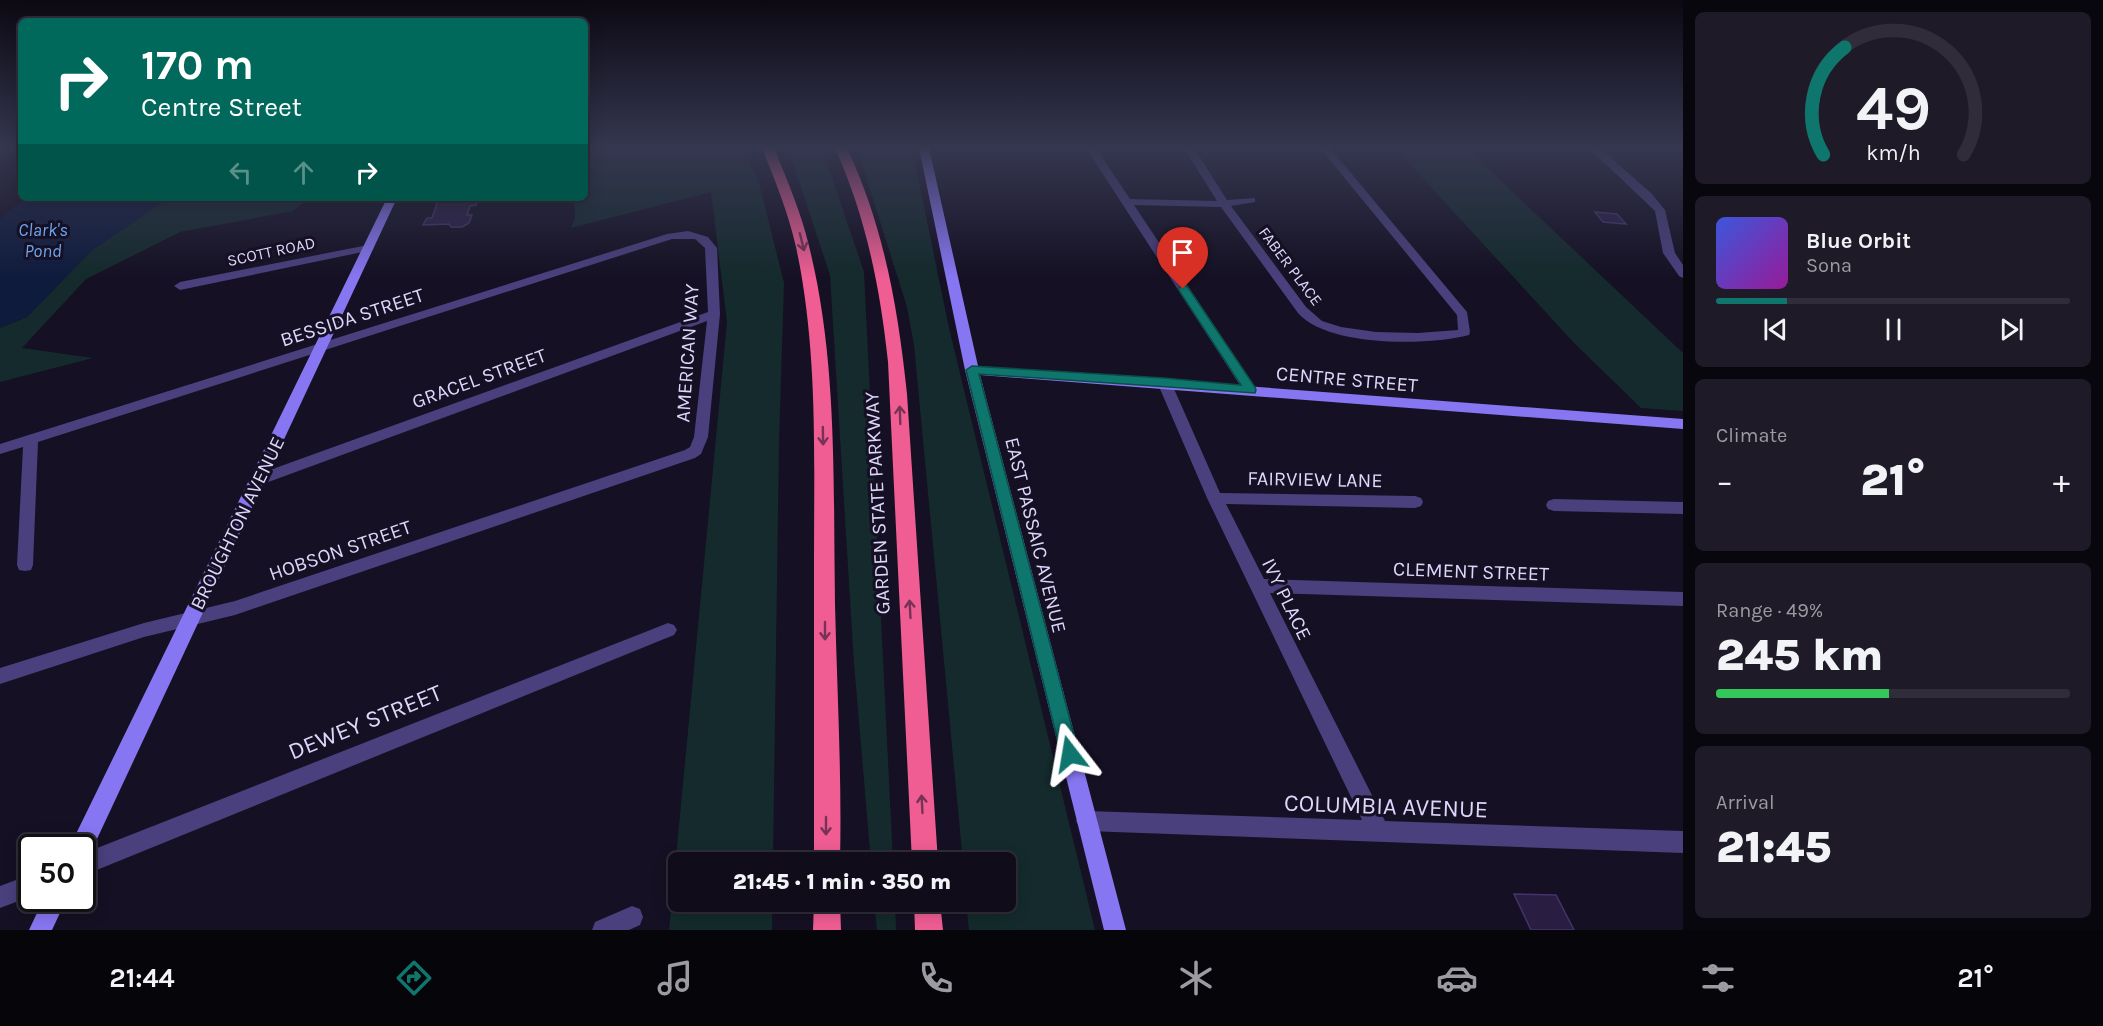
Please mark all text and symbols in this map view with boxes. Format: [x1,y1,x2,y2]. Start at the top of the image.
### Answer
text: 170 m [141,40,254,90]
icon: right [42,42,120,120]
text: 49 [1855,72,1931,145]
text: Centre Street [141,91,302,123]
text: km/h [1866,140,1920,165]
icon: left [224,156,257,189]
icon: ahead [287,156,320,189]
icon: right [350,156,383,189]
water label: Clark's Pond [18,219,68,262]
street label: FABER PLACE [1255,223,1326,309]
pin [1157,227,1208,289]
text: Blue Orbit [1806,228,1911,254]
one-way arrow [797,232,809,251]
street label: SCOTT ROAD [225,233,317,270]
icon: arrive [1166,236,1199,269]
text: Sona [1806,254,1852,277]
street label: BESSIDA STREET [277,283,427,352]
street label: AMERICAN WAY [671,283,704,423]
icon: previous [1759,313,1792,346]
icon: pause [1877,313,1910,346]
icon: next [1995,313,2028,346]
street label: GRACEL STREET [409,344,549,413]
street label: CENTRE STREET [1275,362,1419,397]
street label: GARDEN STATE PARKWAY [860,391,895,615]
one-way arrow [894,405,905,425]
text: Climate [1716,424,1787,447]
one-way arrow [817,425,828,445]
street label: BROUGHTON AVENUE [186,433,289,613]
street label: EAST PASSAIC AVENUE [1000,435,1071,635]
text: 21° [1860,454,1926,506]
text: − [1716,462,1733,500]
text: + [2053,462,2070,500]
street label: FAIRVIEW LANE [1247,467,1383,492]
street label: HOBSON STREET [266,515,414,586]
street label: IVY PLACE [1257,555,1316,644]
street label: CLEMENT STREET [1392,557,1549,586]
text: Range · 49% [1716,599,1823,622]
one-way arrow [904,600,915,620]
one-way arrow [819,620,831,640]
text: 245 km [1716,629,1883,681]
street label: DEWEY STREET [284,678,446,766]
position arrow [1038,722,1102,786]
street label: COLUMBIA AVENUE [1283,788,1489,824]
text: Arrival [1716,791,1775,814]
one-way arrow [916,795,927,815]
one-way arrow [820,815,832,835]
text: 21:45 [1716,821,1831,873]
speed limit sign: 50 [18,834,96,912]
text: 21:45 · 1 min · 350 m [733,869,951,895]
icon: directions [393,957,435,999]
icon: music [654,957,696,999]
icon: phone [915,957,957,999]
icon: climate [1175,957,1217,999]
icon: car [1436,957,1478,999]
icon: filters [1697,957,1739,999]
text: 21:44 [109,962,175,994]
text: 21° [1957,962,1994,994]

